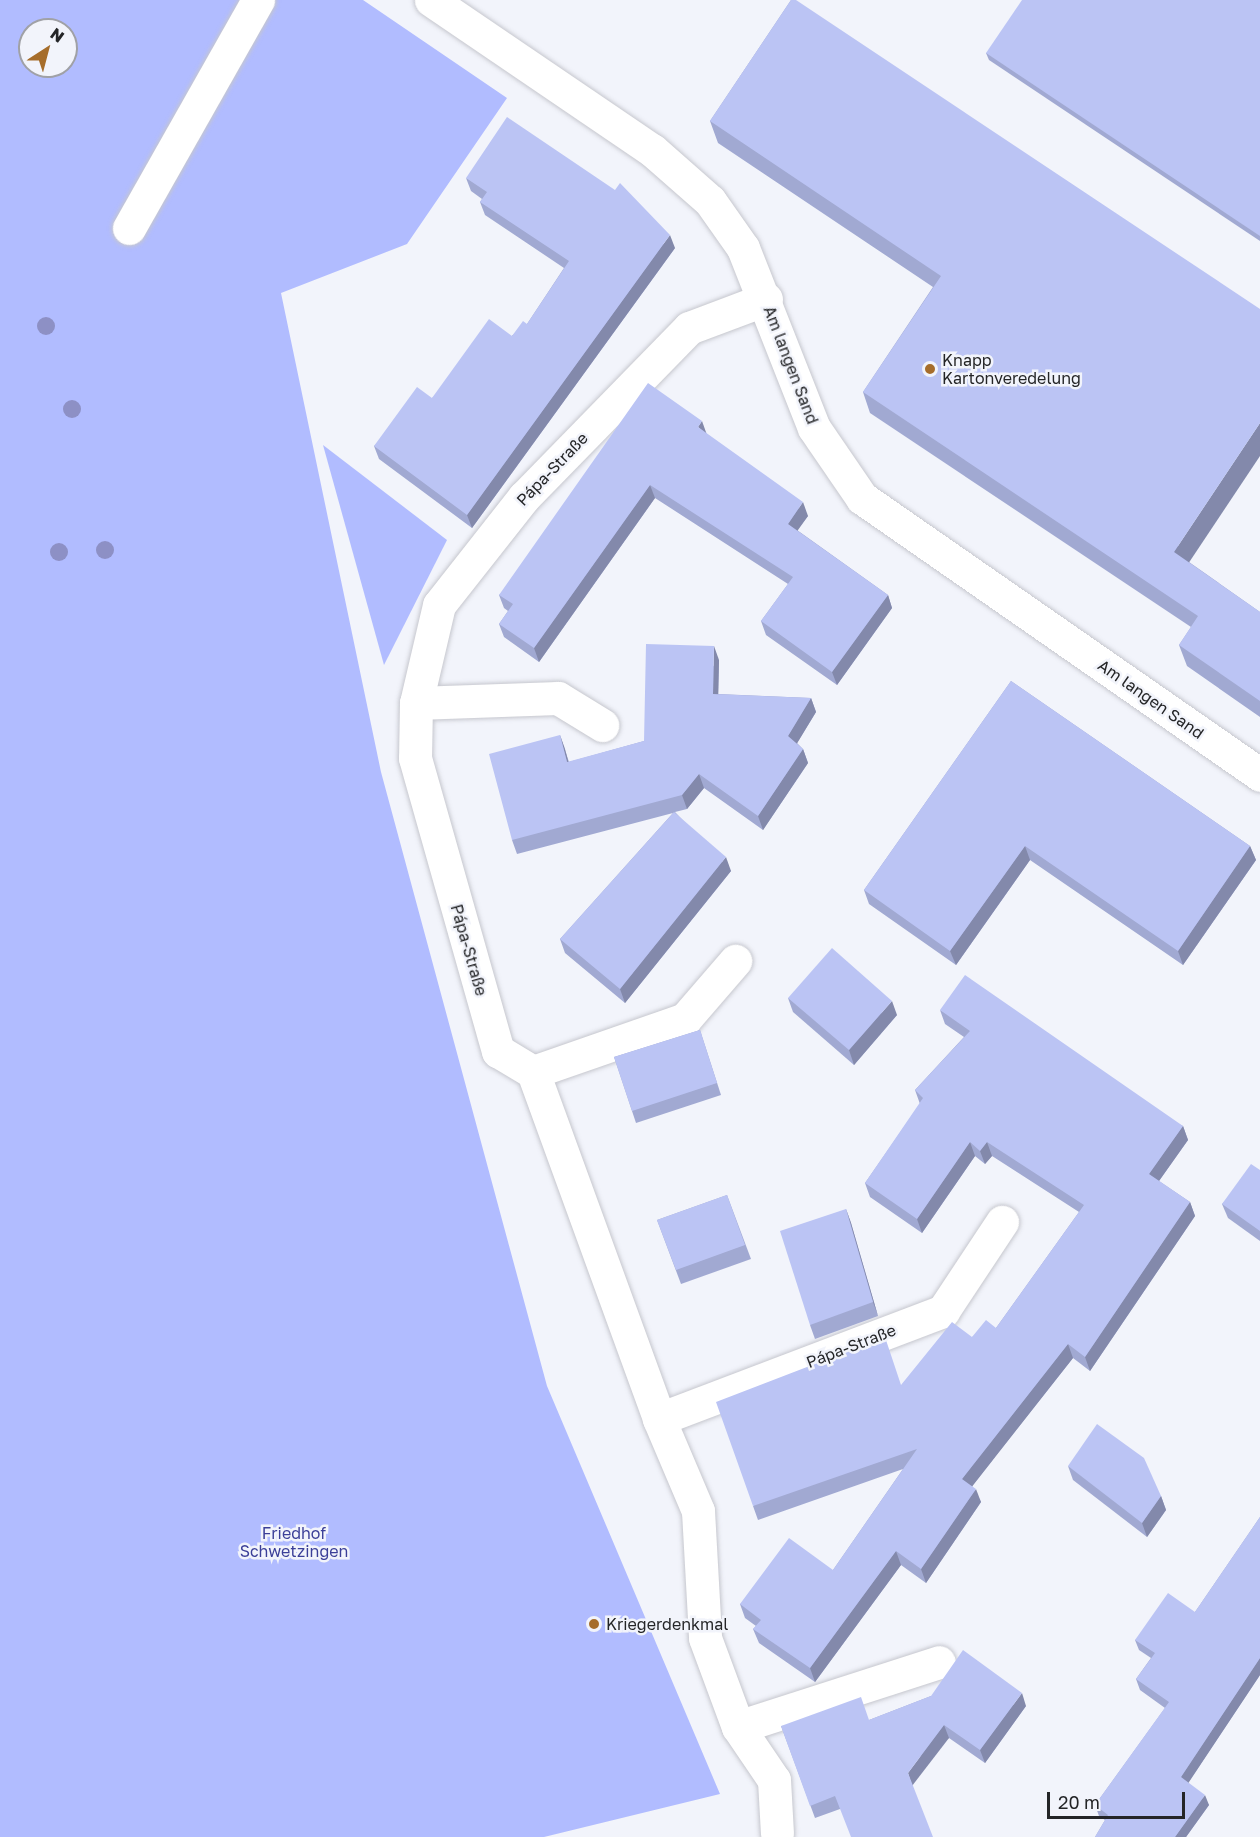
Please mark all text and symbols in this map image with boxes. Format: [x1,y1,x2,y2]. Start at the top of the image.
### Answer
north arrow [18,18,78,78]
text: N [47,23,68,47]
street label: Am langen Sand [760,303,822,427]
place label: Knapp Kartonveredelung [942,350,1081,388]
marker: Knapp Kartonveredelung [923,362,937,376]
street label: Pápa-Straße [512,428,592,510]
street label: Am langen Sand [1094,655,1208,743]
street label: Pápa-Straße [447,902,491,998]
street label: Pápa-Straße [804,1320,898,1372]
park label: Friedhof Schwetzingen [240,1523,348,1561]
place label: Kriegerdenkmal [606,1614,728,1634]
marker: Kriegerdenkmal [587,1617,601,1631]
scale bar [1050,1780,1188,1818]
text: 20 m [1058,1791,1100,1813]

